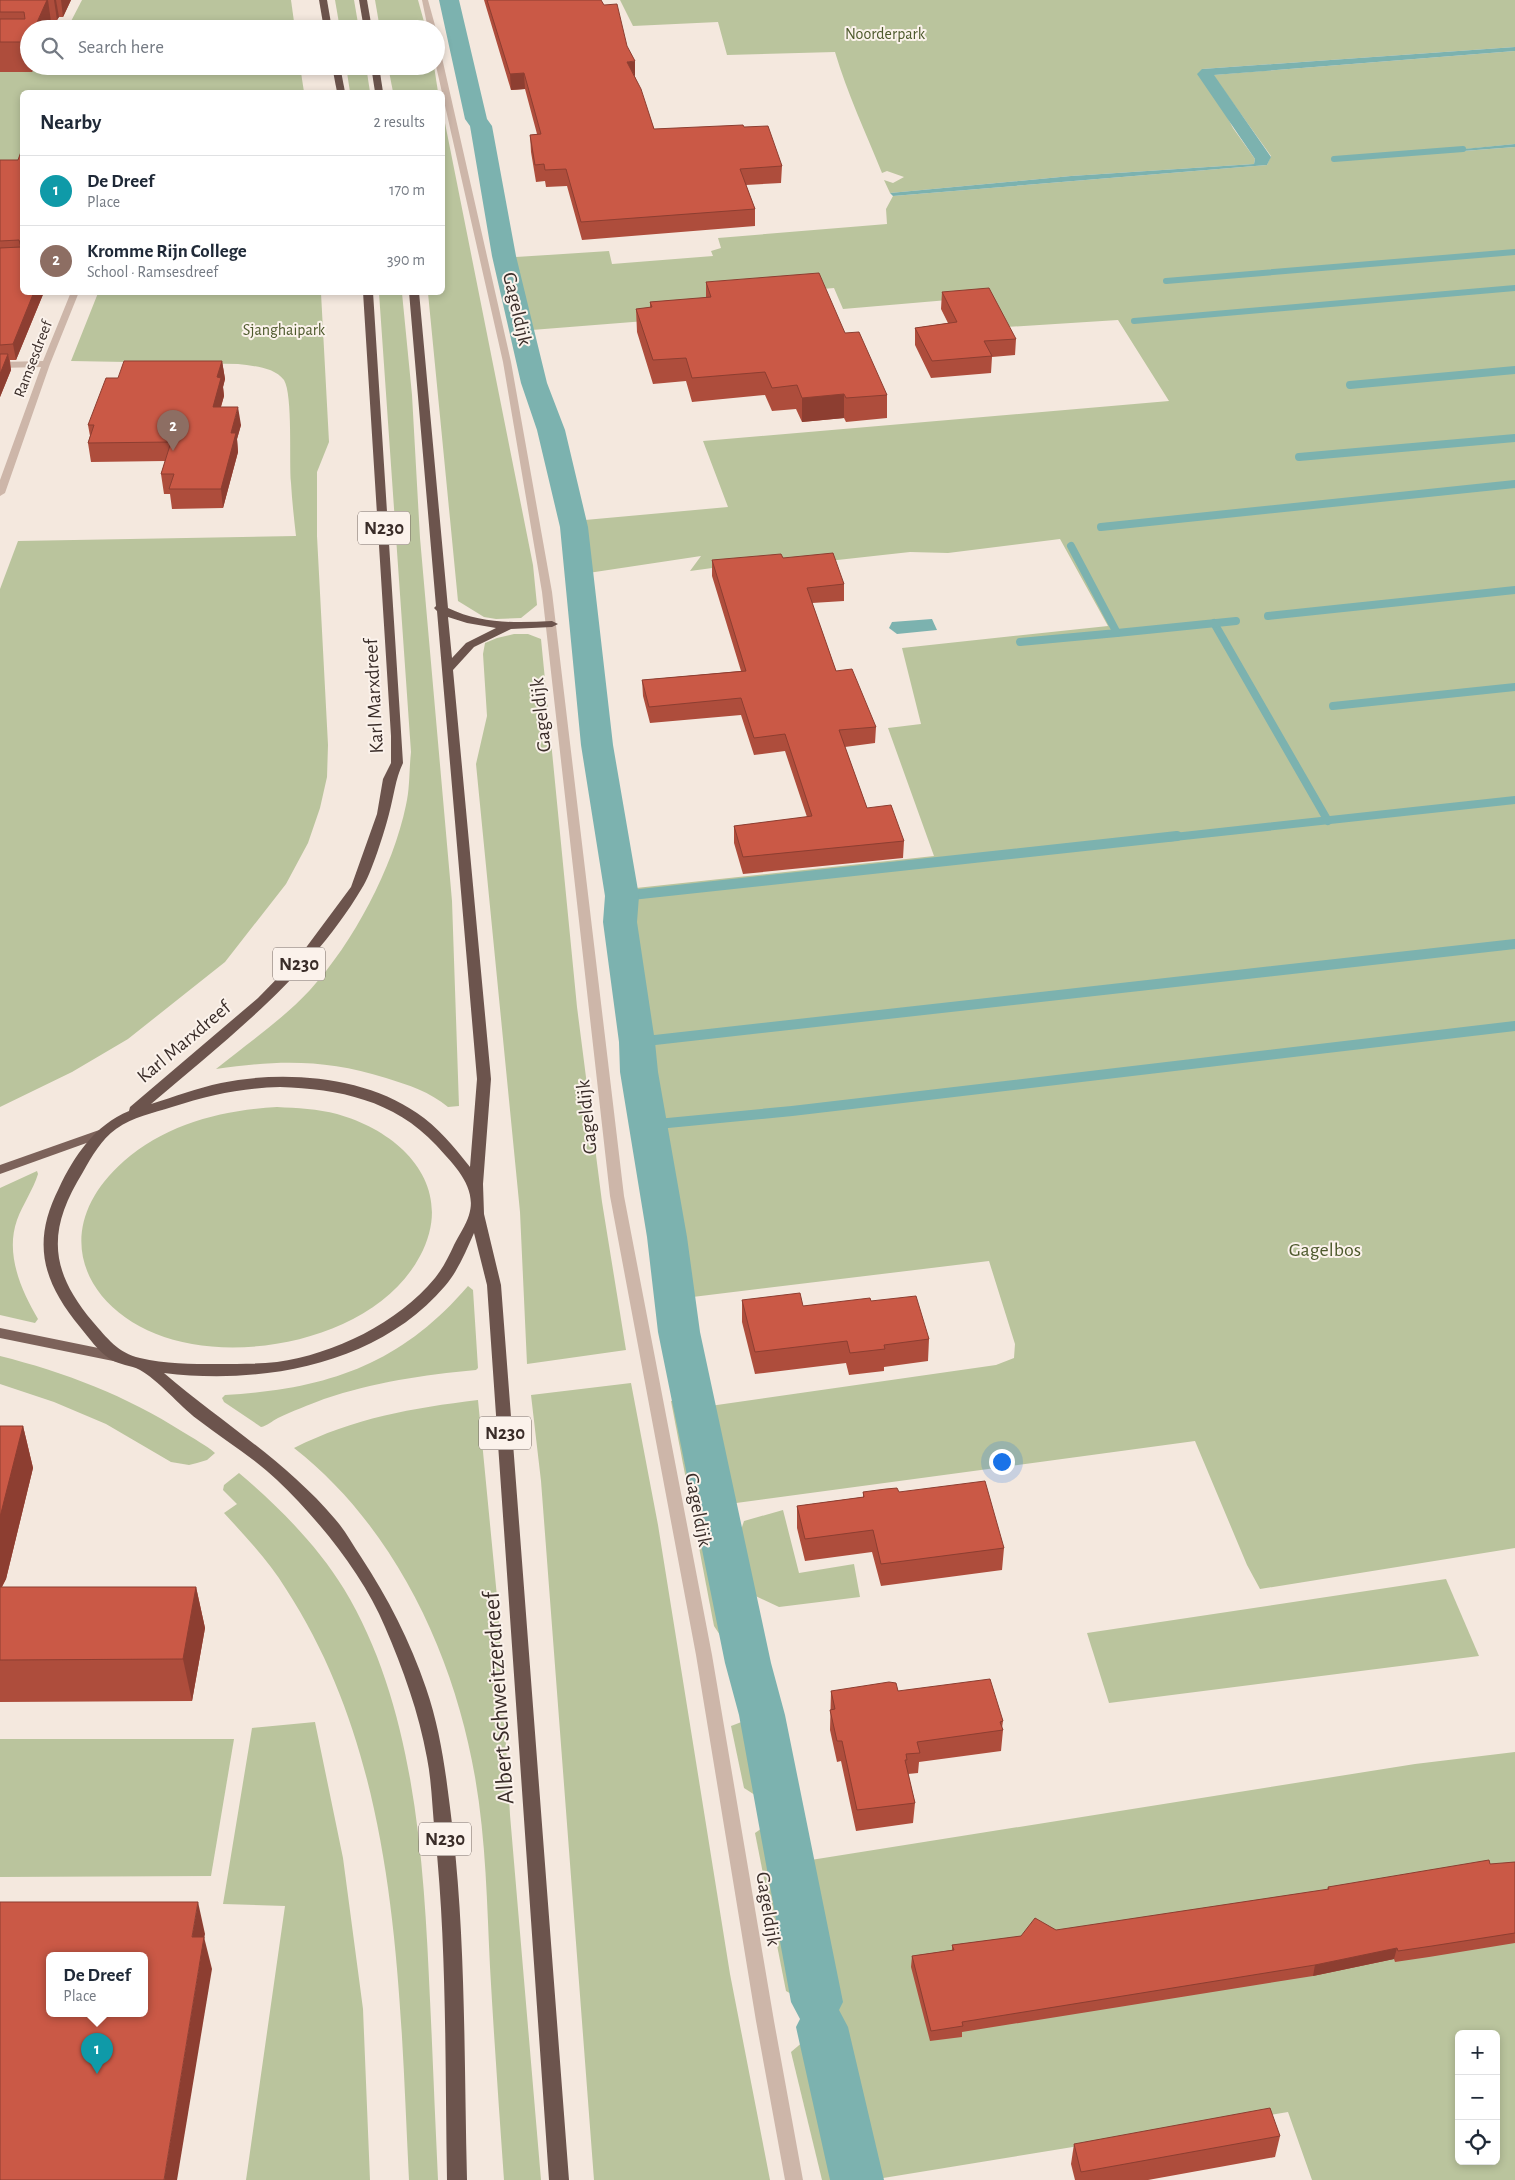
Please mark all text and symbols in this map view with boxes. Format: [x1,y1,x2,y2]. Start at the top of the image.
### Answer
search box [20,20,445,75]
park label: Noorderpark [845,26,926,42]
icon: search [38,34,66,62]
text: Search here [78,38,164,57]
text: Nearby [40,112,101,133]
text: 2 results [373,114,425,130]
text: De Dreef [87,172,154,191]
text: 1 [53,182,59,198]
text: 170 m [389,182,425,198]
text: Place [87,194,120,210]
text: Kromme Rijn College [87,242,247,261]
text: 2 [52,252,60,268]
text: 390 m [387,252,425,268]
text: School · Ramsesdreef [87,264,218,280]
street label: Gageldijk [499,270,535,348]
street label: Ramsesdreef [11,317,55,400]
park label: Sjanghaipark [243,322,326,339]
pin: 2 [157,410,189,451]
road number: N230 [358,512,410,544]
street label: Karl Marxdreef [361,637,387,754]
street label: Gageldijk [527,677,555,753]
road number: N230 [273,948,325,981]
street label: Karl Marxdreef [133,997,235,1087]
street label: Gageldijk [573,1079,601,1155]
park label: Gagelbos [1289,1240,1361,1260]
road number: N230 [479,1416,531,1450]
your location [989,1449,1015,1475]
street label: Gageldijk [681,1471,715,1549]
street label: Albert Schweitzerdreef [479,1589,518,1805]
road number: N230 [419,1822,471,1856]
street label: Gageldijk [752,1871,784,1947]
popup [46,1952,148,2017]
text: De Dreef [63,1966,131,1985]
text: Place [63,1988,97,2004]
map controls [1455,2030,1500,2165]
button: + [1455,2030,1500,2075]
pin: 1 [81,2033,113,2074]
button: − [1455,2075,1500,2120]
button: locate [1455,2120,1500,2165]

